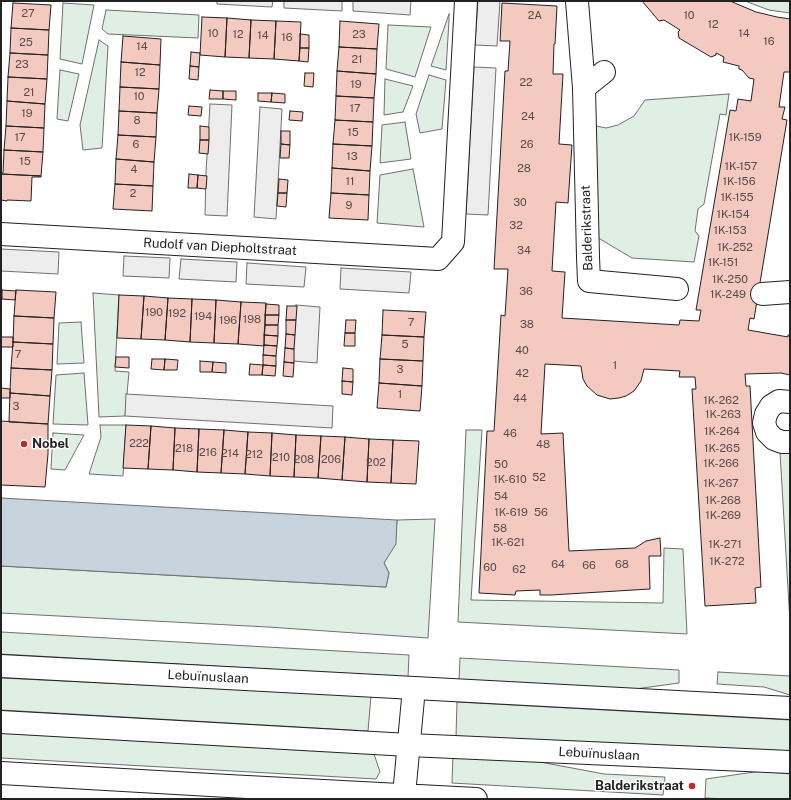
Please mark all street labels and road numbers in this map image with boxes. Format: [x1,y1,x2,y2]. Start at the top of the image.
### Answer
street label: Balderikstraat [578,185,596,271]
street label: Rudolf van Diepholtstraat [143,235,297,259]
street label: Lebuïnuslaan [167,667,249,687]
street label: Lebuïnuslaan [558,744,640,764]

